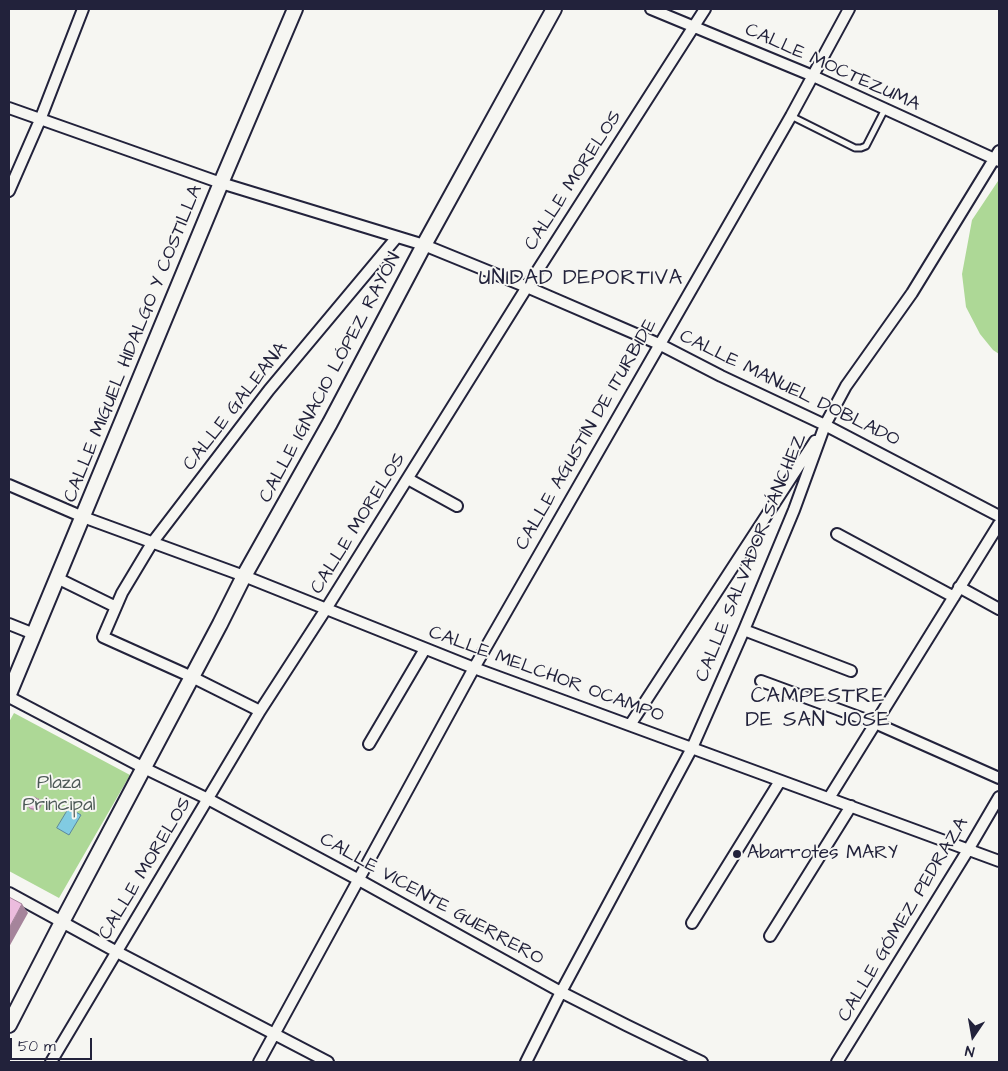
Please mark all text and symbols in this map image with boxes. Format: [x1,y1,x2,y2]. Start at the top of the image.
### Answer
street label: CALLE MOCTEZUMA [741,19,923,117]
street label: CALLE MORELOS [520,107,628,255]
street label: CALLE MIGUEL HIDALGO Y COSTILLA [60,182,208,506]
street label: CALLE IGNACIO LÓPEZ RAYÓN [255,249,407,507]
district label: UNIDAD DEPORTIVA [477,267,685,293]
street label: CALLE AGUSTÍN DE ITURBIDE [511,315,663,555]
street label: CALLE MANUEL DOBLADO [675,326,903,452]
street label: CALLE GALEANA [179,338,293,476]
street label: CALLE SALVADOR SÁNCHEZ [692,430,812,686]
street label: CALLE MORELOS [306,449,412,599]
street label: CALLE MELCHOR OCAMPO [425,622,667,728]
district label: CAMPESTRE DE SAN JOSE [744,685,892,735]
park label: Plaza Principal [22,773,96,817]
street label: CALLE MORELOS [94,794,198,944]
street label: CALLE GÓMEZ PEDRAZA [834,814,974,1026]
street label: CALLE VICENTE GUERRERO [315,829,547,971]
place label: Abarrotes MARY [747,843,898,865]
marker: Abarrotes MARY [731,848,743,860]
north arrow [948,1011,998,1061]
scale bar [12,1028,95,1060]
text: 50 m [18,1036,56,1057]
text: N [964,1040,976,1061]

